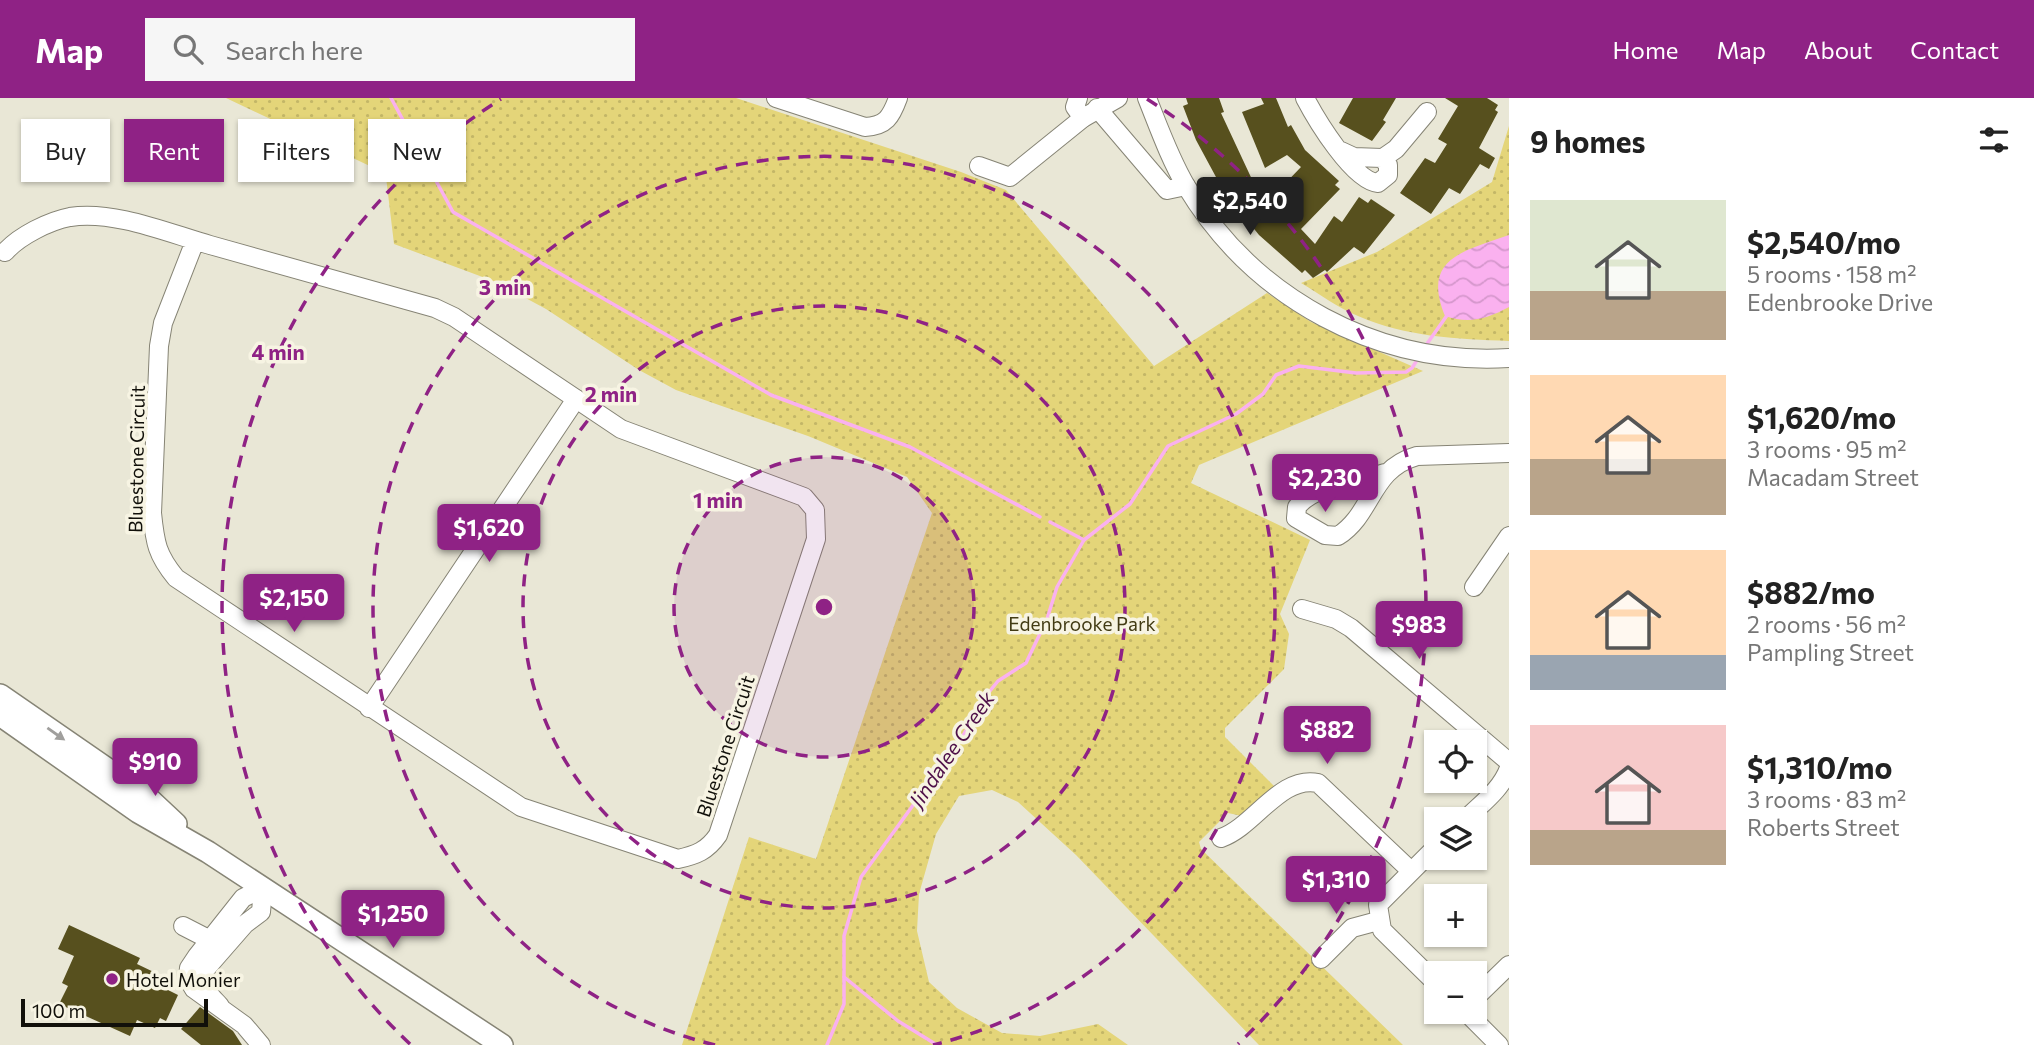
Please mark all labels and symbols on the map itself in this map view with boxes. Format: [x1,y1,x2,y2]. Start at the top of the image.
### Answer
pin: $2,540 [1193,178,1307,237]
text: 3 min [479,274,531,299]
text: 4 min [251,339,305,364]
text: 2 min [585,381,637,406]
street label: Bluestone Circuit [123,385,149,533]
pin: $2,230 [1268,454,1382,514]
text: 1 min [693,487,743,512]
pin: $1,620 [432,504,546,564]
pin: $2,150 [237,574,351,634]
centre of rings [812,595,836,619]
pin: $983 [1378,602,1460,661]
park label: Edenbrooke Park [1008,612,1156,635]
street label: Bluestone Circuit [691,672,759,820]
water label: Jindalee Creek [902,686,999,813]
pin: $882 [1286,706,1368,766]
one-way arrow [47,727,65,741]
pin: $910 [114,738,196,798]
pin: $1,310 [1279,856,1393,916]
pin: $1,250 [336,890,450,950]
place label: Hotel Monier [126,968,241,991]
marker: Hotel Monier [104,971,120,987]
scale bar [21,996,208,1028]

